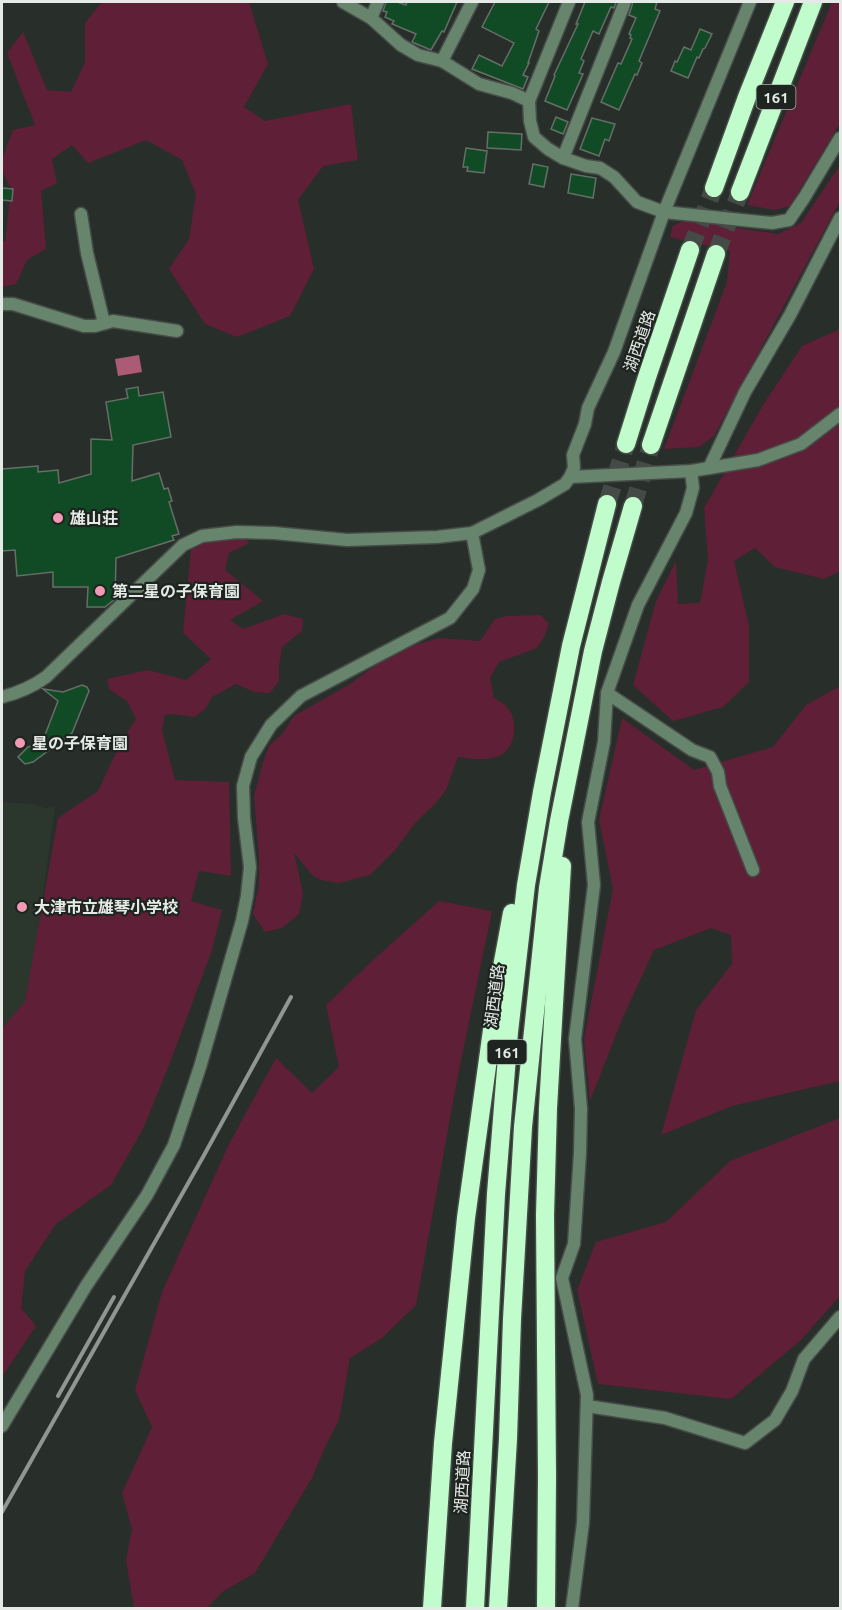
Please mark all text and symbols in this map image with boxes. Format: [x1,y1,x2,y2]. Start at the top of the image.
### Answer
road number: 161 [756,85,796,109]
street label: 湖西道路 [620,308,658,374]
place label: 雄山荘 [69,509,118,527]
marker: 雄山荘 [51,511,65,525]
place label: 第二星の子保育園 [112,582,240,600]
marker: 第二星の子保育園 [93,584,107,598]
place label: 星の子保育園 [32,734,128,752]
marker: 星の子保育園 [13,736,27,750]
place label: 大津市立雄琴小学校 [34,898,178,916]
marker: 大津市立雄琴小学校 [15,900,29,914]
street label: 湖西道路 [481,963,507,1029]
road number: 161 [488,1040,526,1064]
street label: 湖西道路 [451,1450,473,1514]

